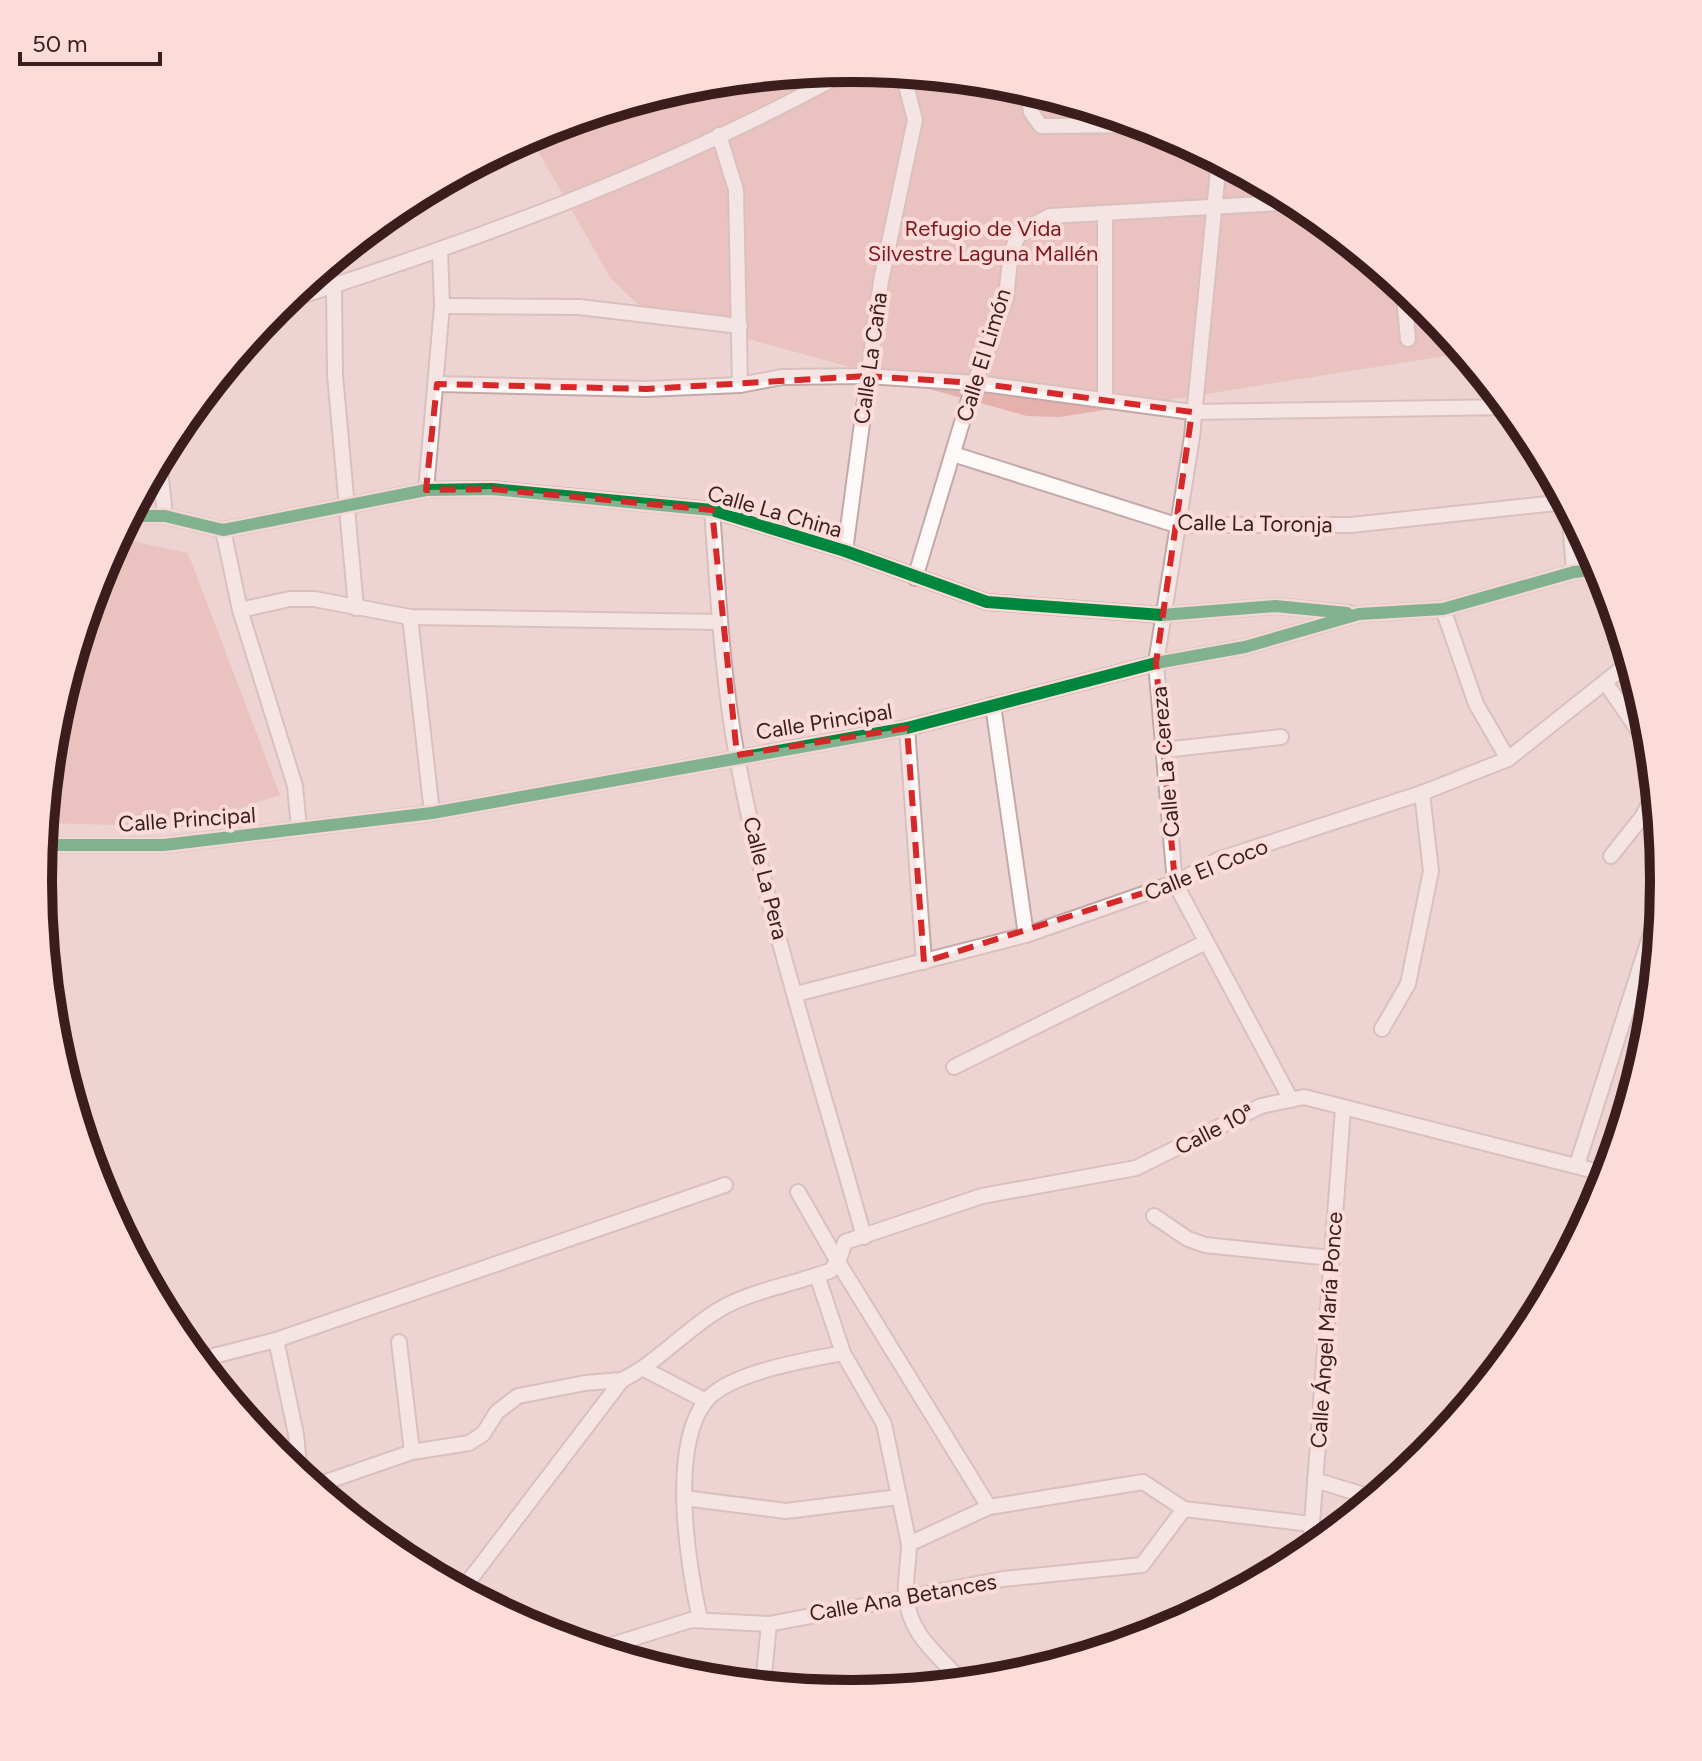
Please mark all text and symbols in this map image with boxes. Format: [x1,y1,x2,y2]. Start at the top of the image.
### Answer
scale bar [20,16,160,66]
text: 50 m [32,29,88,58]
park label: Refugio de Vida Silvestre Laguna Mallén [868,215,1098,267]
street label: Calle El Limón [950,285,1017,425]
street label: Calle La Caña [848,290,893,426]
street label: Calle La China [704,479,845,544]
street label: Calle La Toronja [1177,509,1333,538]
street label: Calle La Cereza [1145,685,1186,839]
street label: Calle Principal [754,697,894,746]
street label: Calle Principal [117,801,257,838]
street label: Calle La Pera [737,814,794,942]
street label: Calle El Coco [1140,832,1272,906]
street label: Calle 10ª [1170,1098,1258,1161]
street label: Calle Ángel María Ponce [1305,1211,1348,1449]
street label: Calle Ana Betances [807,1568,999,1627]

